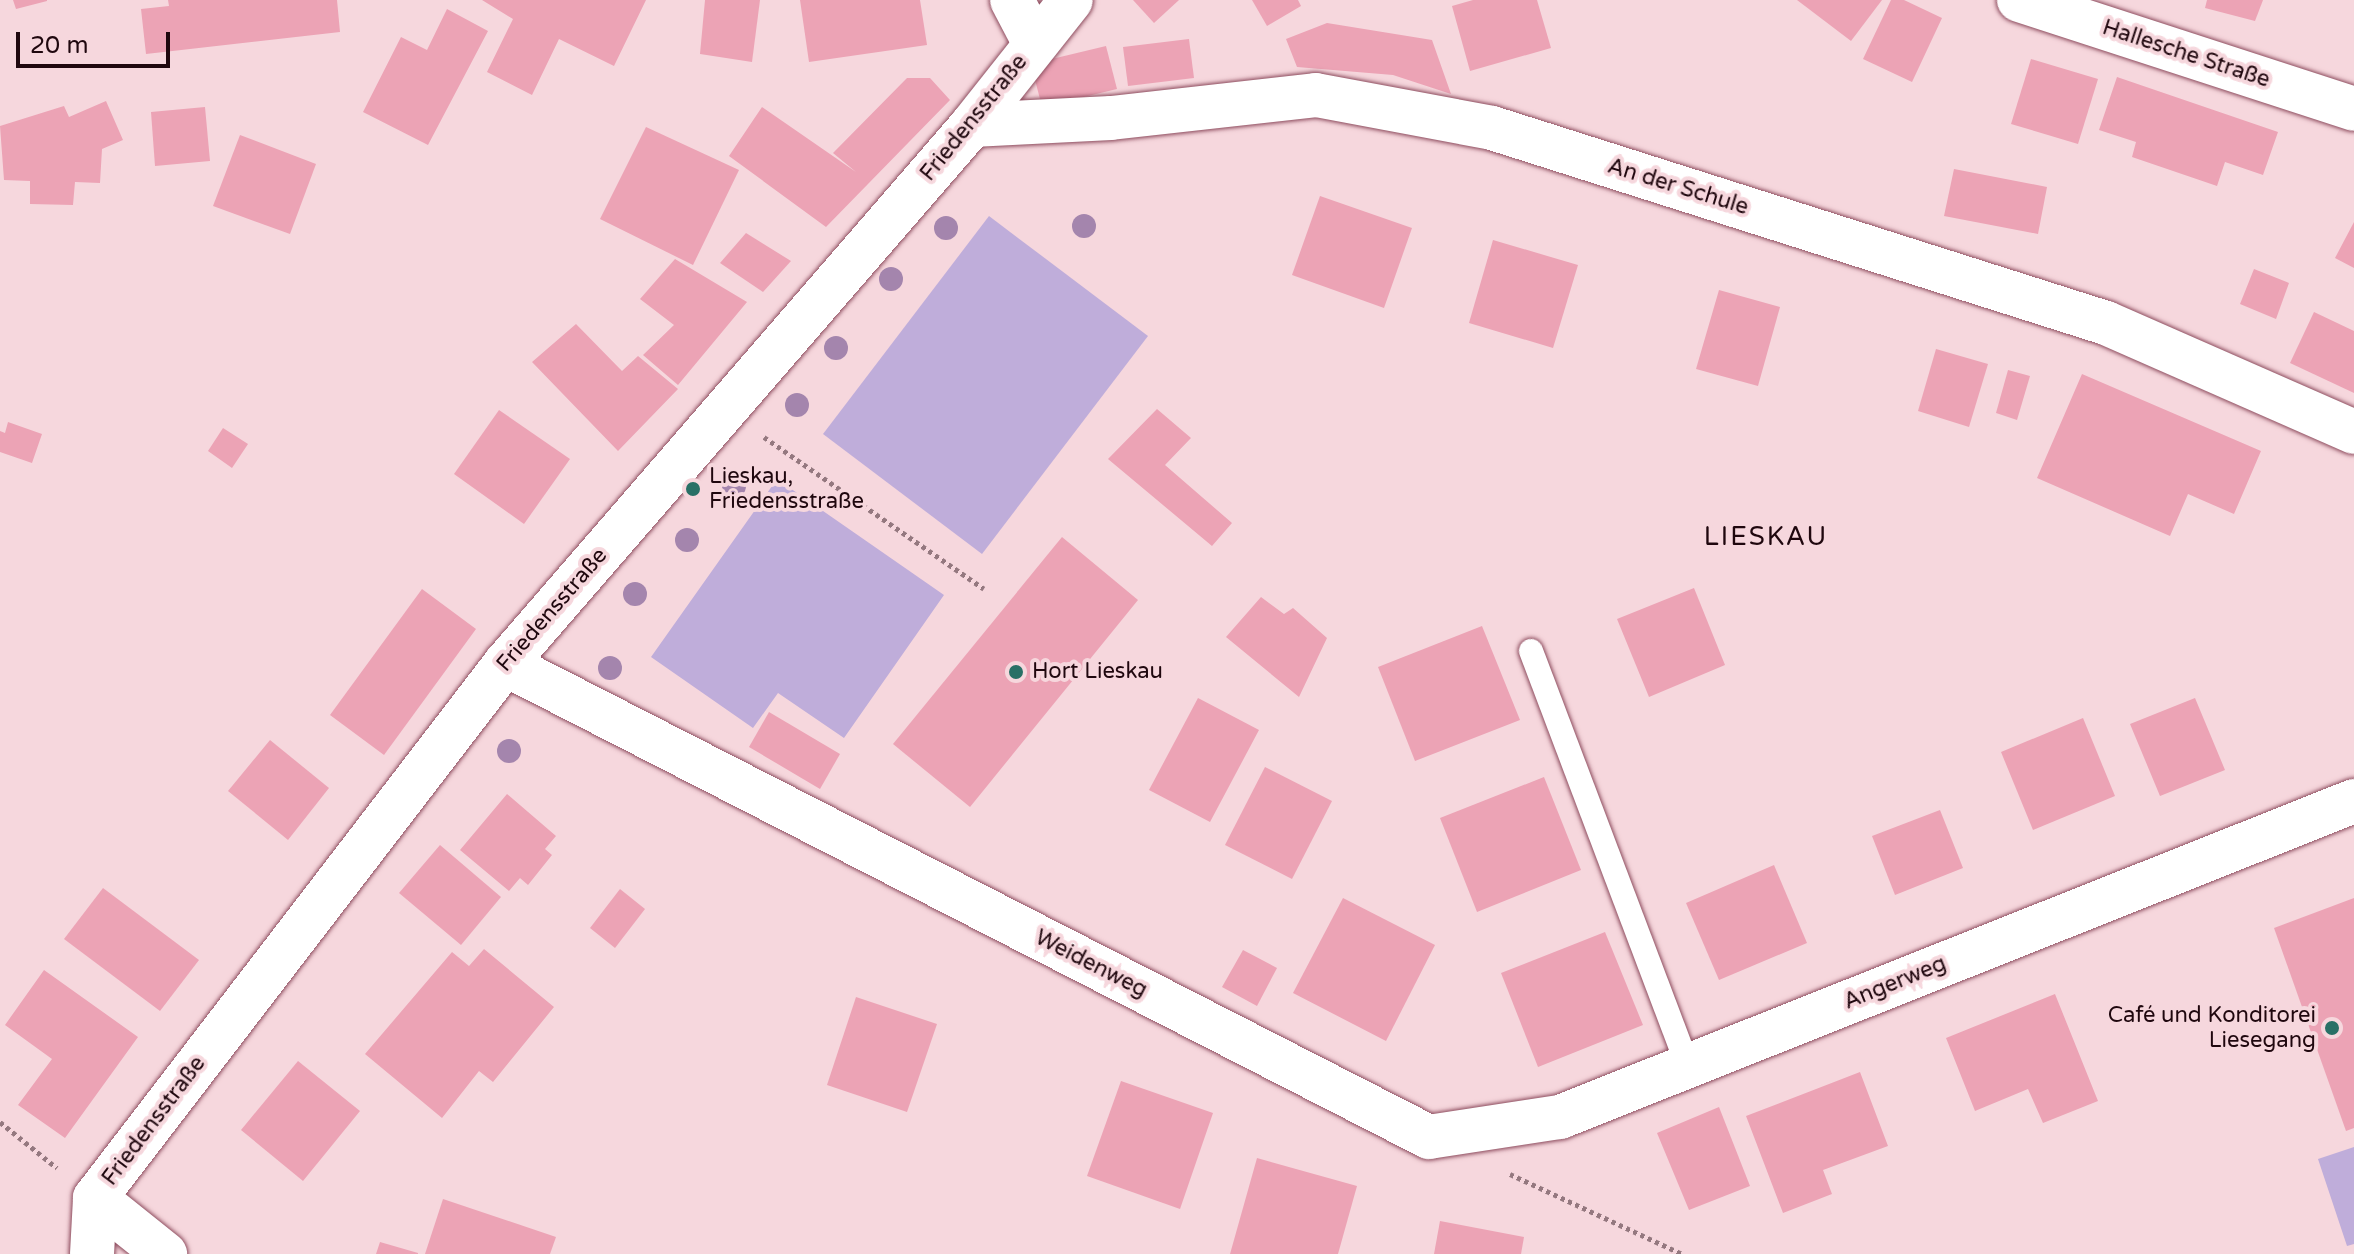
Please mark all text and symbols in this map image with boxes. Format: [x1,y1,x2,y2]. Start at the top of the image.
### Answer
street label: Hallesche Straße [2099,15,2273,93]
scale bar [20,16,174,66]
text: 20 m [30,31,88,60]
street label: Friedensstraße [915,49,1033,187]
street label: An der Schule [1604,153,1752,221]
place label: Lieskau, Friedensstraße [709,463,864,514]
marker: Lieskau, Friedensstraße [684,480,702,498]
district label: LIESKAU [1704,521,1828,553]
street label: Friedensstraße [491,543,613,677]
place label: Hort Lieskau [1032,659,1163,685]
marker: Hort Lieskau [1007,663,1025,681]
street label: Weidenweg [1031,924,1151,1004]
street label: Angerweg [1840,951,1950,1015]
place label: Café und Konditorei Liesegang [2108,1002,2316,1054]
marker: Café und Konditorei Liesegang [2323,1019,2341,1037]
street label: Friedensstraße [97,1051,211,1191]

